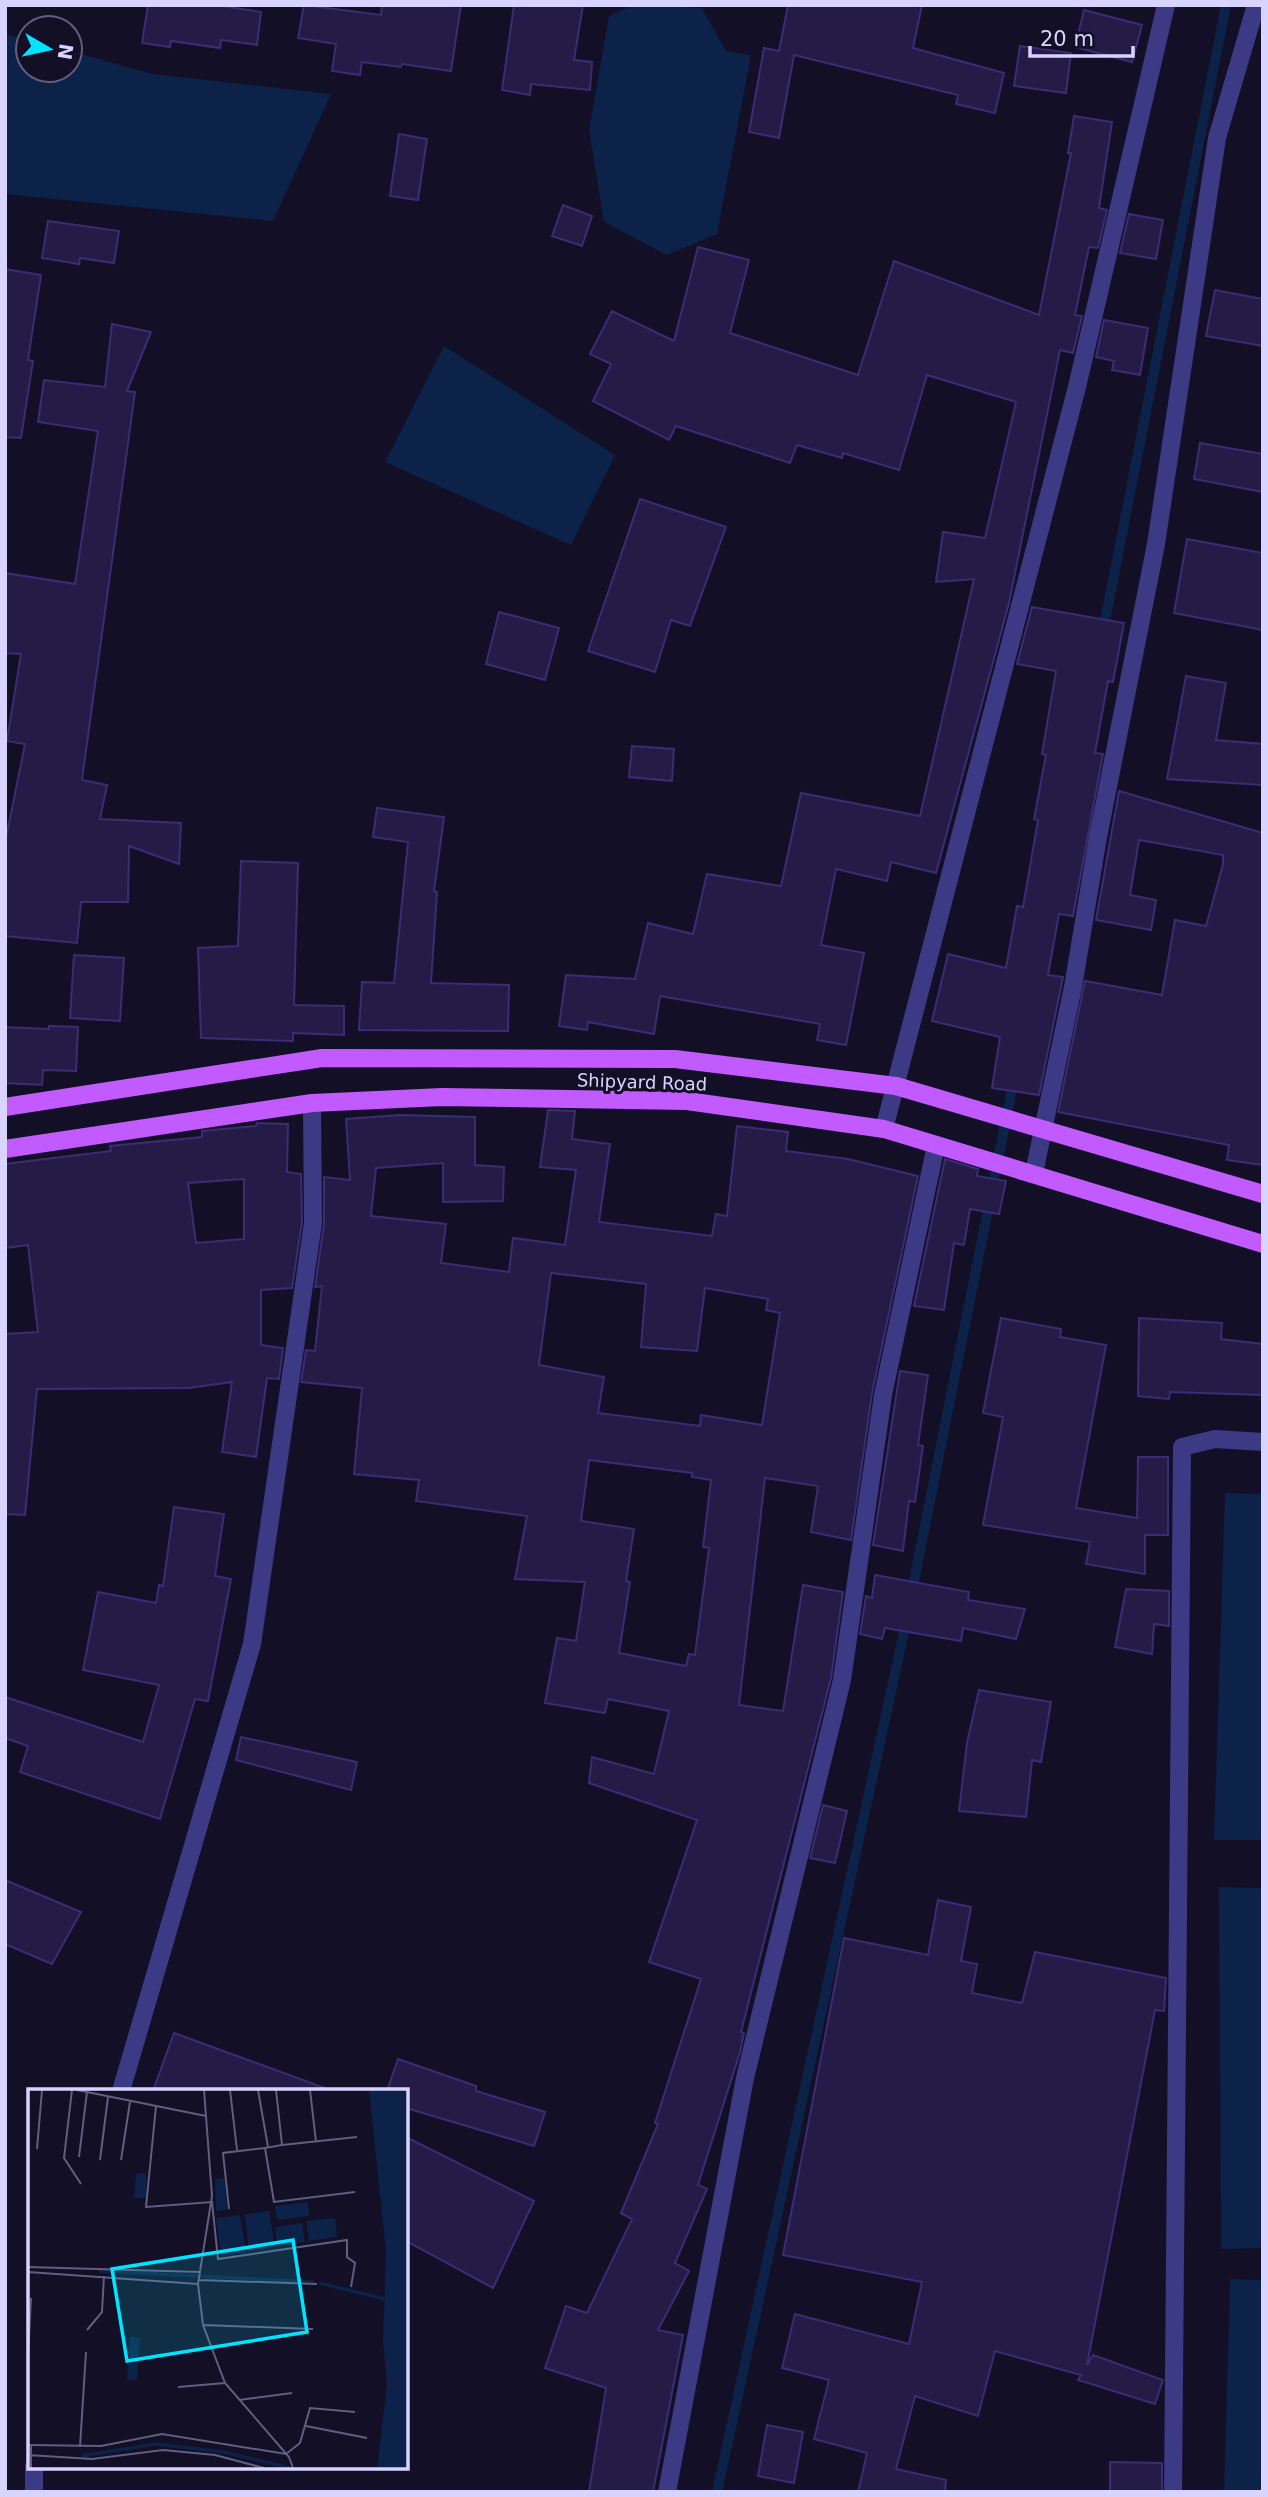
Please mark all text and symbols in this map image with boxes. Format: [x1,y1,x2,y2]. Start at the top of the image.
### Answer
north arrow [14,14,84,84]
scale bar [1030,14,1133,58]
text: 20 m [1040,27,1094,51]
text: N [54,42,78,61]
street label: Shipyard Road [577,1069,707,1095]
inset map [28,2089,408,2469]

